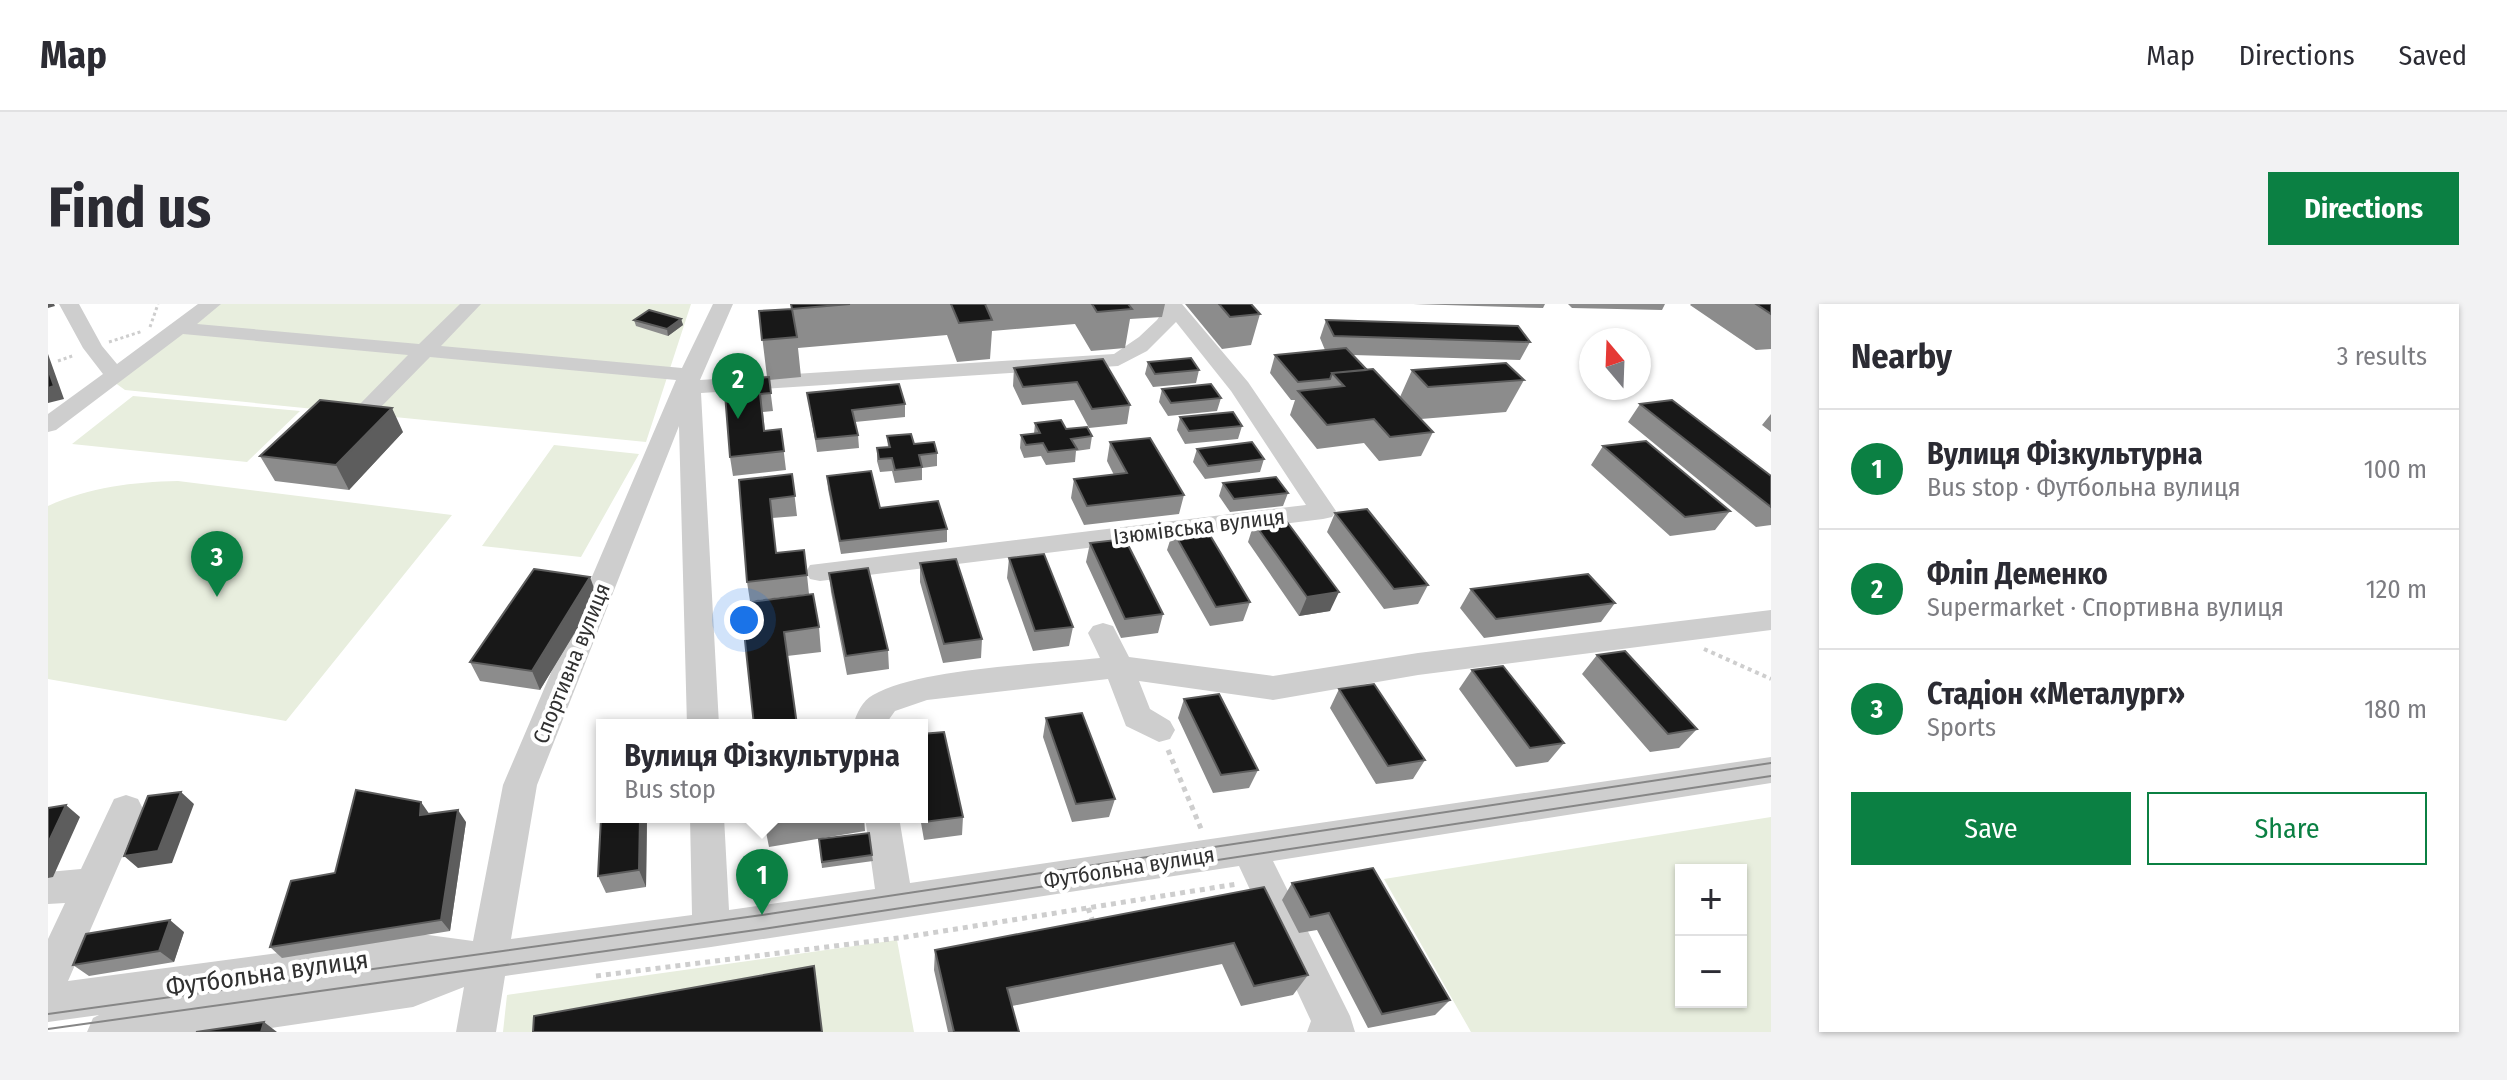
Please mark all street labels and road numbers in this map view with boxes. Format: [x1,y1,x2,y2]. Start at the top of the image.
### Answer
street label: Ізюмівська вулиця [1112,503,1286,550]
street label: Спортивна вулиця [527,579,616,747]
street label: Футбольна вулиця [1042,841,1216,894]
street label: Футбольна вулиця [164,944,370,1003]

